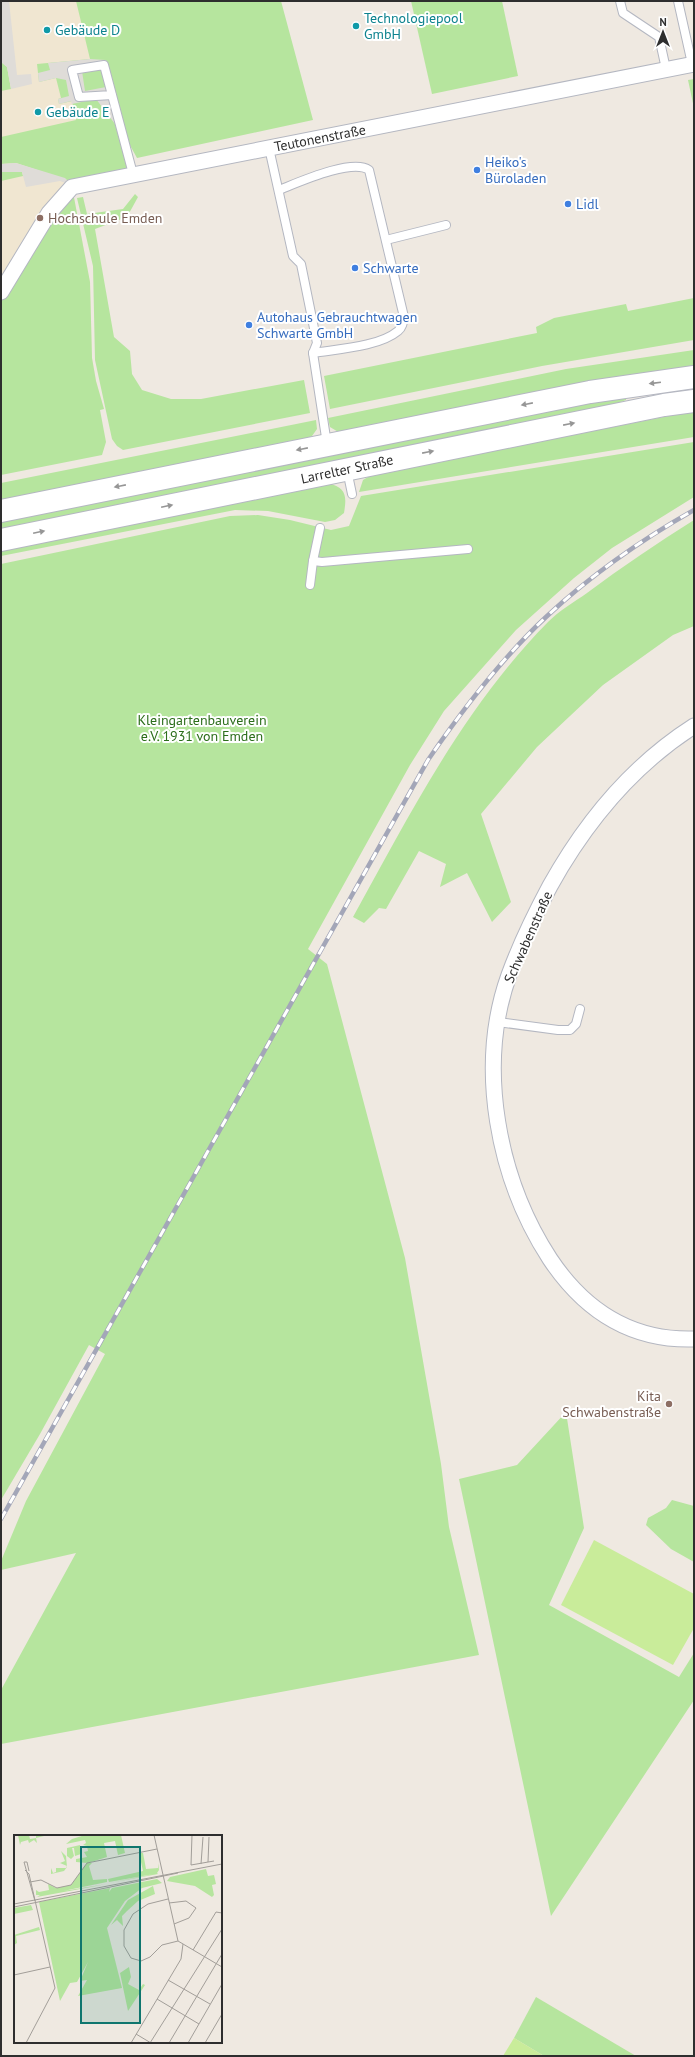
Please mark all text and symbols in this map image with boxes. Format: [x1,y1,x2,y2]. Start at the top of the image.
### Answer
place label: Technologiepool GmbH [364,9,463,43]
north arrow [643,12,683,52]
text: N [659,15,667,29]
place label: Gebäude D [55,21,120,39]
marker: Technologiepool GmbH [351,21,361,31]
marker: Gebäude D [42,25,52,35]
place label: Gebäude E [46,103,110,121]
marker: Gebäude E [33,107,43,117]
street label: Teutonenstraße [273,120,367,156]
place label: Heiko's Büroladen [485,153,546,187]
marker: Heiko's Büroladen [472,165,482,175]
place label: Lidl [576,195,599,213]
marker: Lidl [563,199,573,209]
place label: Hochschule Emden [48,209,162,227]
marker: Hochschule Emden [35,213,45,223]
place label: Schwarte [363,259,419,277]
marker: Schwarte [350,263,360,273]
place label: Autohaus Gebrauchtwagen Schwarte GmbH [257,308,417,342]
marker: Autohaus Gebrauchtwagen Schwarte GmbH [244,320,254,330]
one-way arrow [649,380,661,386]
one-way arrow [521,401,533,407]
one-way arrow [563,421,576,427]
one-way arrow [296,447,308,453]
one-way arrow [422,449,434,455]
street label: Larrelter Straße [299,450,395,488]
one-way arrow [114,484,126,490]
one-way arrow [160,502,173,508]
one-way arrow [33,529,45,535]
park label: Kleingartenbauverein e.V. 1931 von Emden [137,711,267,745]
street label: Schwabenstraße [500,888,556,986]
place label: Kita Schwabenstraße [562,1387,661,1421]
marker: Kita Schwabenstraße [664,1399,674,1409]
inset map [14,1835,222,2043]

